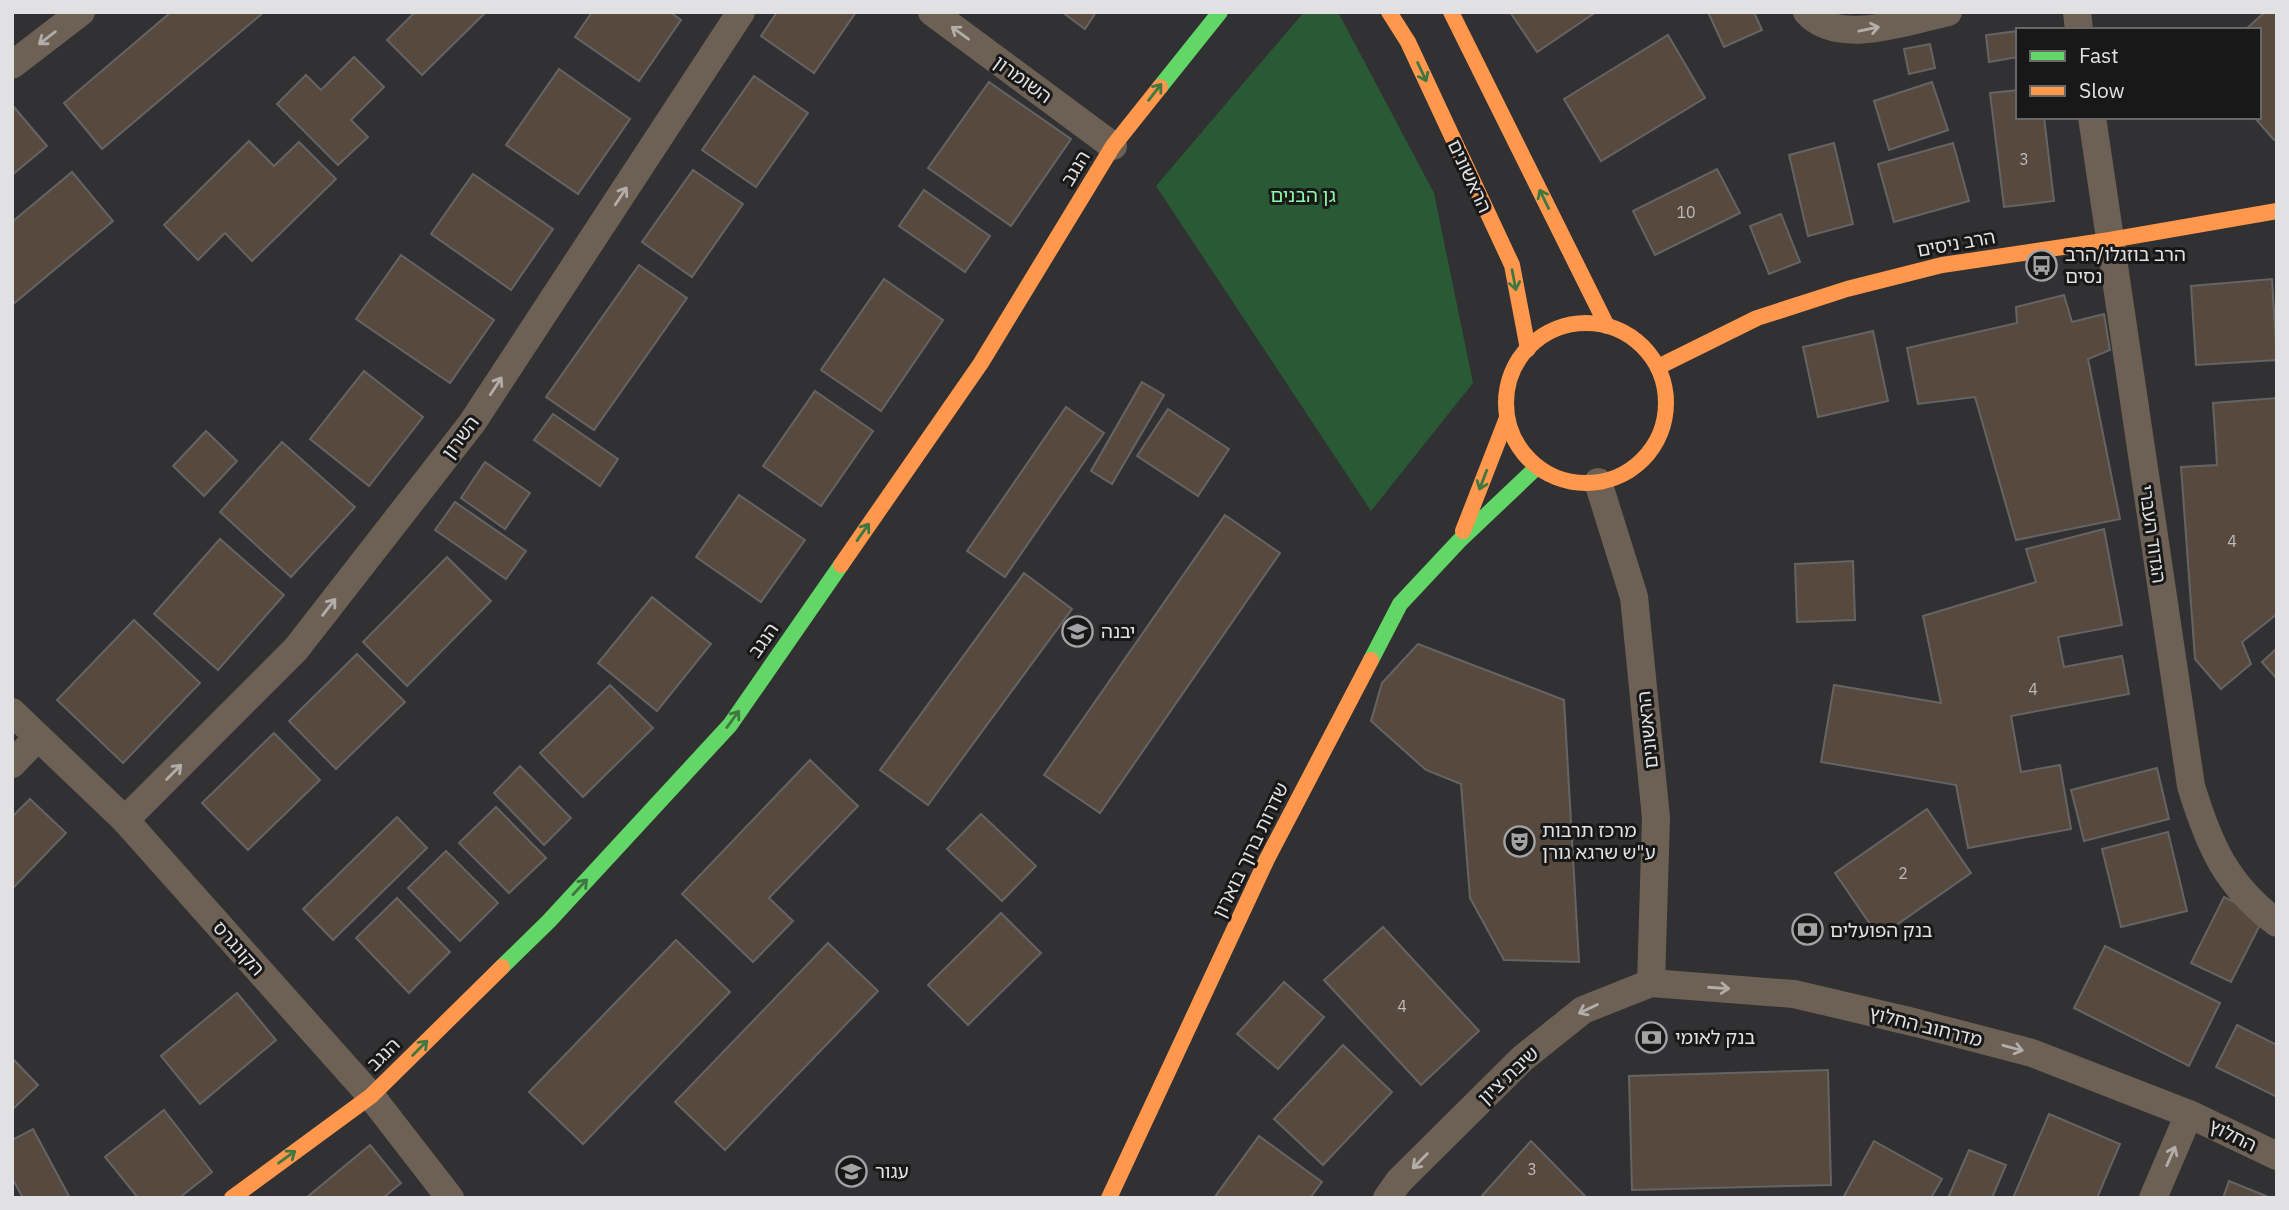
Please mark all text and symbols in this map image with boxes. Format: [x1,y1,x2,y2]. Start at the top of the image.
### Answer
one-way arrow [1857,21,1880,35]
one-way arrow [951,25,969,40]
legend [2016,28,2261,119]
one-way arrow [38,31,56,46]
text: Fast [2079,41,2119,69]
street label: השומרון [989,50,1057,108]
one-way arrow [1416,61,1429,82]
text: Slow [2079,76,2125,104]
one-way arrow [1148,83,1163,102]
street label: הראשונים [1443,136,1497,216]
street label: הנגב [1055,146,1095,190]
house number: 3 [2019,149,2029,169]
park label: גן הבנים [1270,183,1336,207]
one-way arrow [613,187,628,206]
one-way arrow [1537,189,1551,210]
house number: 10 [1676,202,1696,222]
street label: הרב ניסים [1915,224,1997,262]
place label: הרב בוזגלו/הרב נסים [2065,242,2186,288]
bus stop icon: הרב בוזגלו/הרב נסים [2025,248,2059,282]
one-way arrow [1508,268,1522,291]
one-way arrow [489,377,503,396]
street label: השרון [436,411,484,463]
one-way arrow [1476,468,1489,490]
street label: הגדוד העברי [2134,483,2172,585]
one-way arrow [856,523,870,542]
house number: 4 [2227,531,2237,551]
one-way arrow [322,598,337,616]
school or university icon: יבנה [1061,614,1095,648]
street label: הנגב [743,618,783,662]
place label: יבנה [1101,619,1135,643]
house number: 4 [2028,679,2038,699]
street label: הראשונים [1631,690,1663,770]
one-way arrow [726,710,741,729]
one-way arrow [165,764,182,781]
street label: שדרות ברוך בוארון [1207,778,1293,922]
place label: מרכז תרבות ע"ש שרגא גורן [1542,818,1656,864]
theatre icon: מרכז תרבות ע"ש שרגא גורן [1502,824,1536,858]
house number: 2 [1898,863,1908,883]
one-way arrow [572,879,589,896]
bank icon: בנק הפועלים [1790,913,1824,947]
street label: הקונגרס [208,916,270,980]
place label: בנק הפועלים [1830,918,1933,942]
one-way arrow [1708,982,1730,995]
house number: 4 [1397,996,1407,1016]
street label: מדרחוב החלוץ [1867,1000,1985,1052]
one-way arrow [1578,1003,1599,1016]
bank icon: בנק לאומי [1635,1020,1669,1054]
place label: בנק לאומי [1675,1025,1755,1049]
street label: הנגב [361,1032,405,1076]
one-way arrow [411,1040,428,1057]
street label: שיבת ציון [1473,1041,1543,1109]
one-way arrow [2002,1042,2024,1055]
street label: החלוץ [2205,1113,2261,1157]
one-way arrow [2165,1146,2178,1167]
one-way arrow [277,1150,296,1165]
one-way arrow [1412,1152,1429,1169]
school or university icon: עגור [835,1154,869,1188]
place label: עגור [875,1159,909,1183]
house number: 3 [1527,1159,1537,1179]

